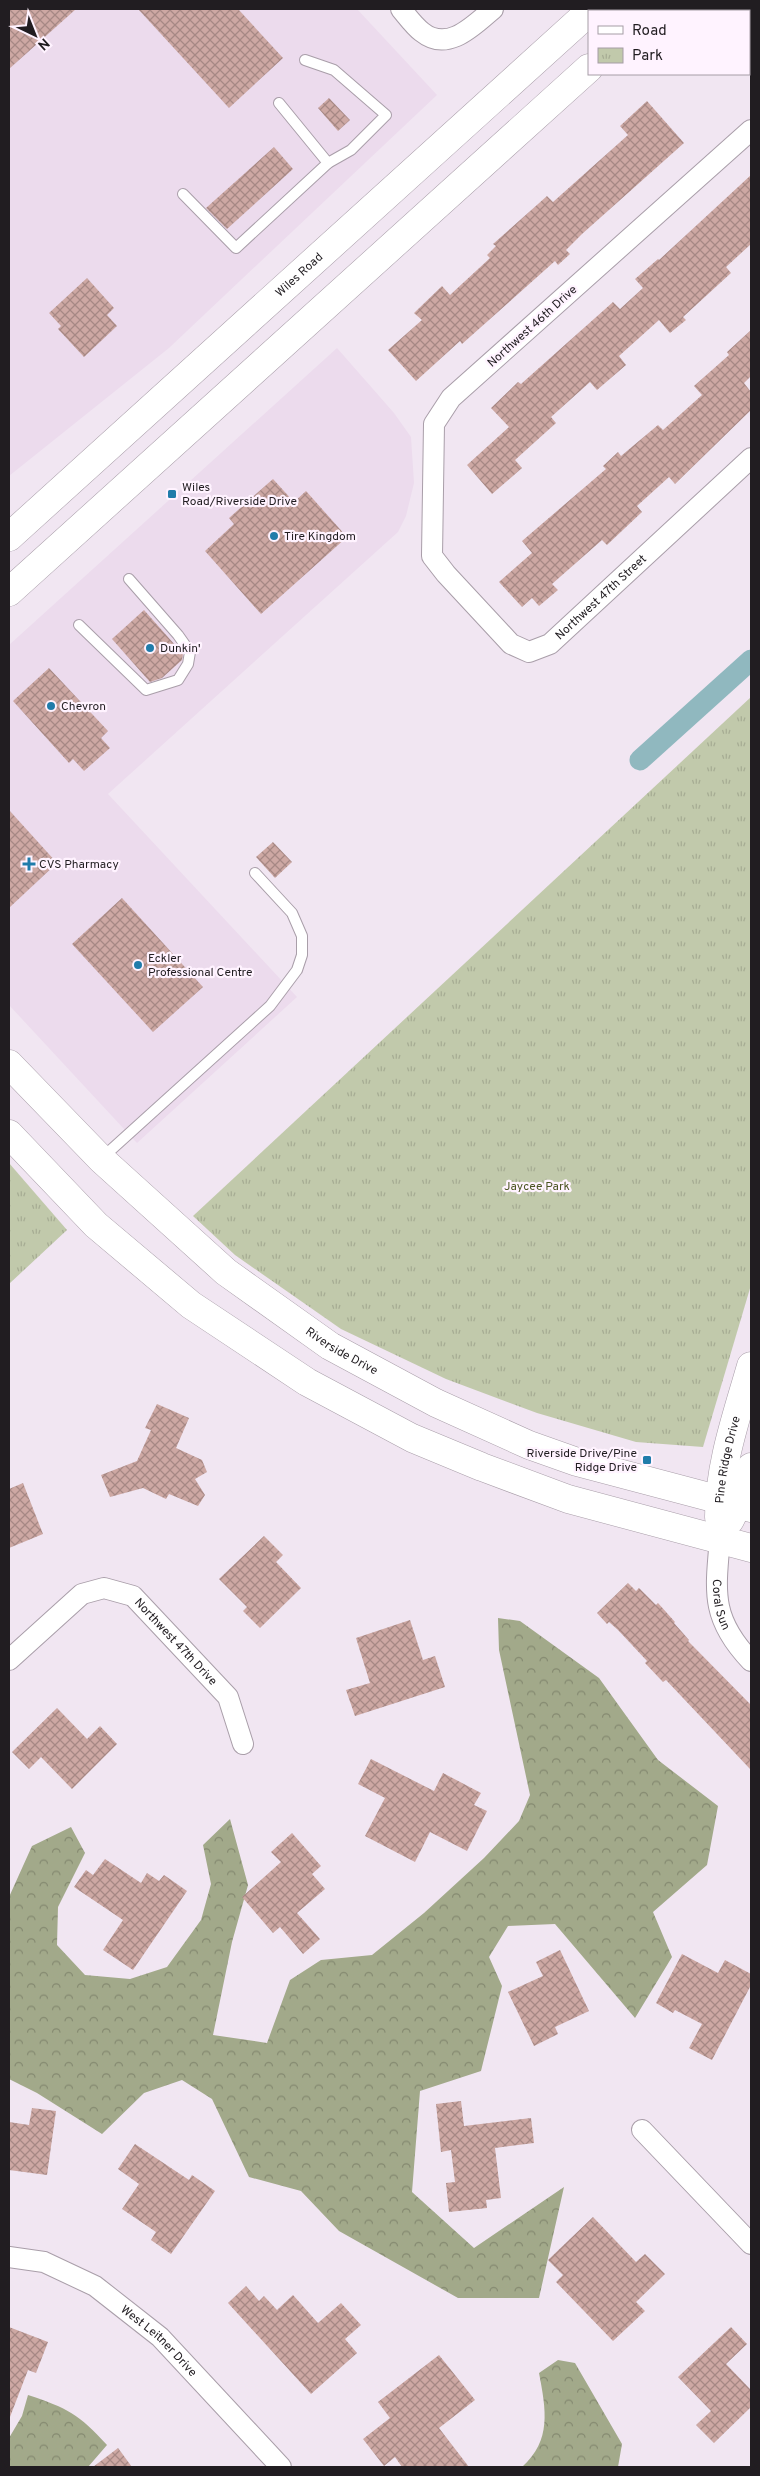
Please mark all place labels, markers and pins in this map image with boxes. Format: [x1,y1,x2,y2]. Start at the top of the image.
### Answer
place label: Wiles Road/Riverside Drive [182,480,297,510]
marker: Wiles Road/Riverside Drive [166,488,178,500]
place label: Tire Kingdom [284,529,356,545]
marker: Tire Kingdom [268,530,280,542]
place label: Dunkin' [160,641,201,657]
marker: Dunkin' [144,642,156,654]
place label: Chevron [61,699,106,715]
marker: Chevron [45,700,57,712]
place label: CVS Pharmacy [39,857,119,873]
marker: CVS Pharmacy [23,858,35,870]
place label: Eckler Professional Centre [148,951,252,981]
marker: Eckler Professional Centre [132,959,144,971]
place label: Riverside Drive/Pine Ridge Drive [526,1446,637,1476]
marker: Riverside Drive/Pine Ridge Drive [641,1454,653,1466]

